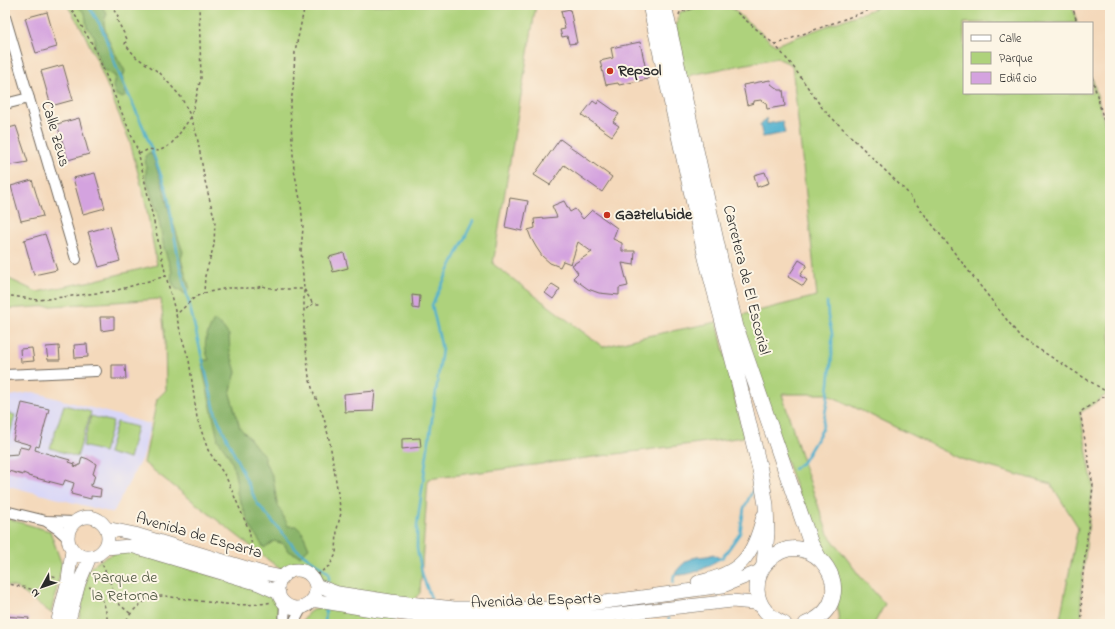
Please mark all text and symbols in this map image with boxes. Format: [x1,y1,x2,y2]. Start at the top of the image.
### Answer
legend [963,22,1093,94]
text: Calle [999,30,1022,48]
text: Parque [999,50,1033,68]
place label: Repsol [617,59,662,83]
marker: Repsol [605,66,615,76]
text: Edificio [999,70,1037,88]
street label: Calle Zeus [34,98,76,170]
place label: Gaztelubide [615,203,693,227]
street label: Carretera de El Escorial [716,203,776,358]
marker: Gaztelubide [602,210,612,220]
street label: Avenida de Esparta [133,506,265,566]
park label: Parque de la Retorna [92,566,158,608]
north arrow [22,567,62,607]
text: N [27,585,44,601]
street label: Avenida de Esparta [470,587,602,615]

